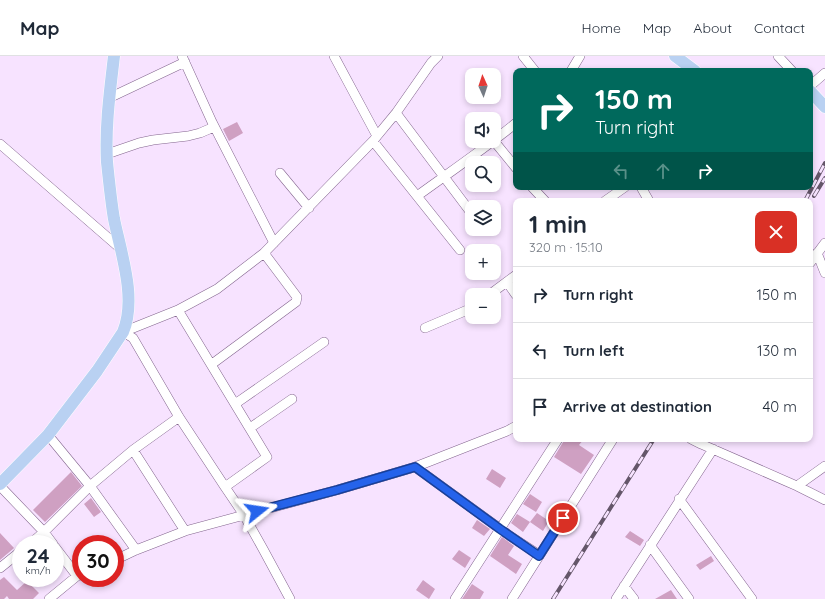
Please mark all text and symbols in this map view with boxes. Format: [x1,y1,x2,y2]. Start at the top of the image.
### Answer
text: Map [20,16,59,40]
text: Home [582,19,621,37]
text: Map [643,19,671,37]
text: About [693,19,732,37]
text: Contact [754,19,805,37]
north arrow [465,68,501,104]
map controls [465,68,501,324]
text: 150 m [595,81,673,116]
icon: right [529,84,581,136]
button: sound [465,112,501,148]
text: Turn right [595,116,675,139]
button: search [465,156,501,192]
icon: left [610,160,632,182]
icon: ahead [652,160,674,182]
icon: right [694,160,716,182]
button: layers [465,200,501,236]
text: 1 min [529,209,587,239]
button: close [755,211,797,253]
text: 320 m · 15:10 [529,239,603,255]
button: + [465,244,501,280]
icon: right [529,284,551,306]
text: Turn right [563,285,634,304]
text: 150 m [757,285,797,304]
button: − [465,288,501,324]
icon: left [529,340,551,362]
text: Turn left [563,341,625,360]
text: 130 m [757,341,797,360]
icon: arrive [529,396,551,418]
text: Arrive at destination [563,397,712,416]
text: 40 m [762,397,797,416]
position arrow [236,490,278,532]
pin [546,501,580,535]
icon: arrive [552,507,574,529]
speed limit sign: 30 [72,535,124,587]
text: 24 [26,543,50,568]
text: km/h [25,564,51,577]

